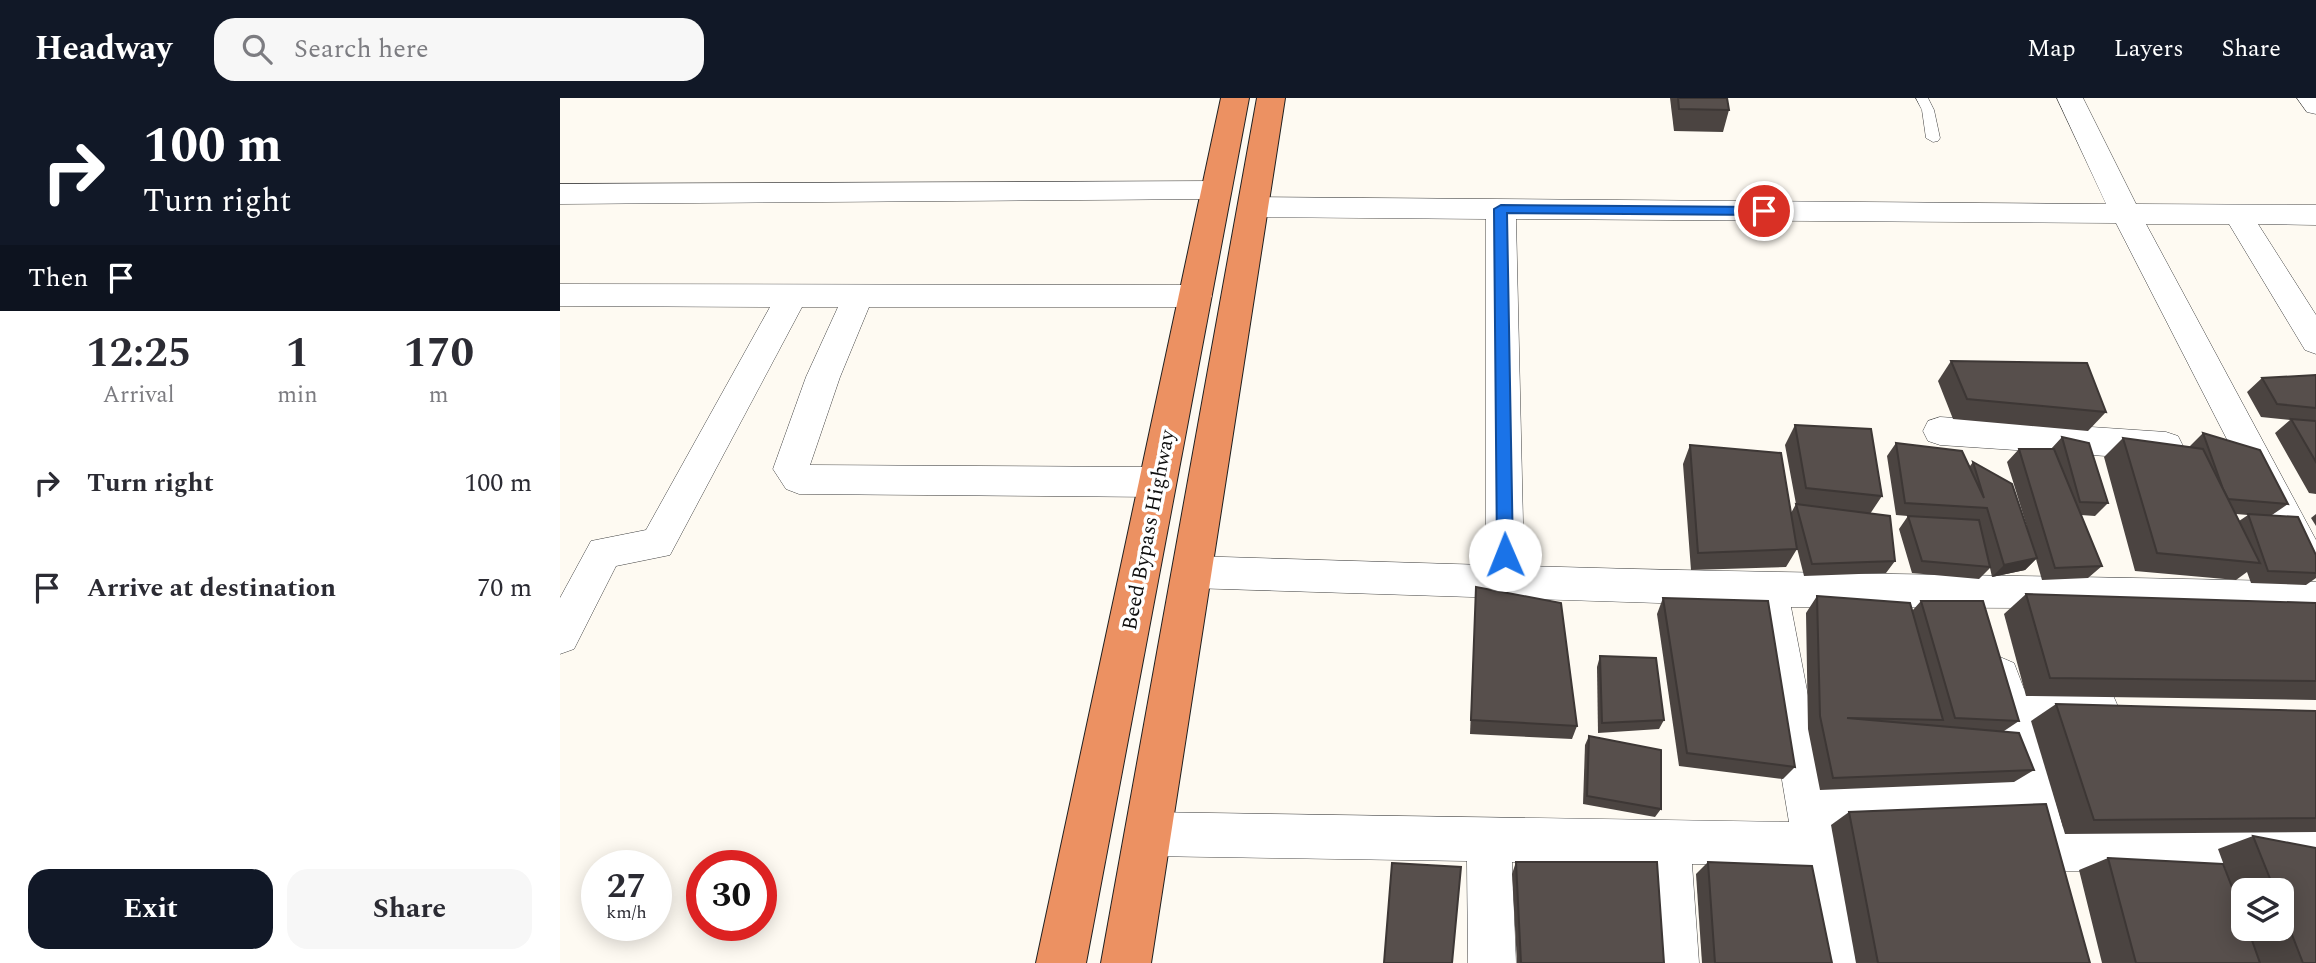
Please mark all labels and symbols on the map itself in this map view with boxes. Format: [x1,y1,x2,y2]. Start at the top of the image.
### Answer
pin [1734,181,1794,241]
street label: Beed Bypass Highway [1114,426,1184,633]
position arrow [1468,518,1542,592]
speed limit sign: 30 [686,850,777,941]

